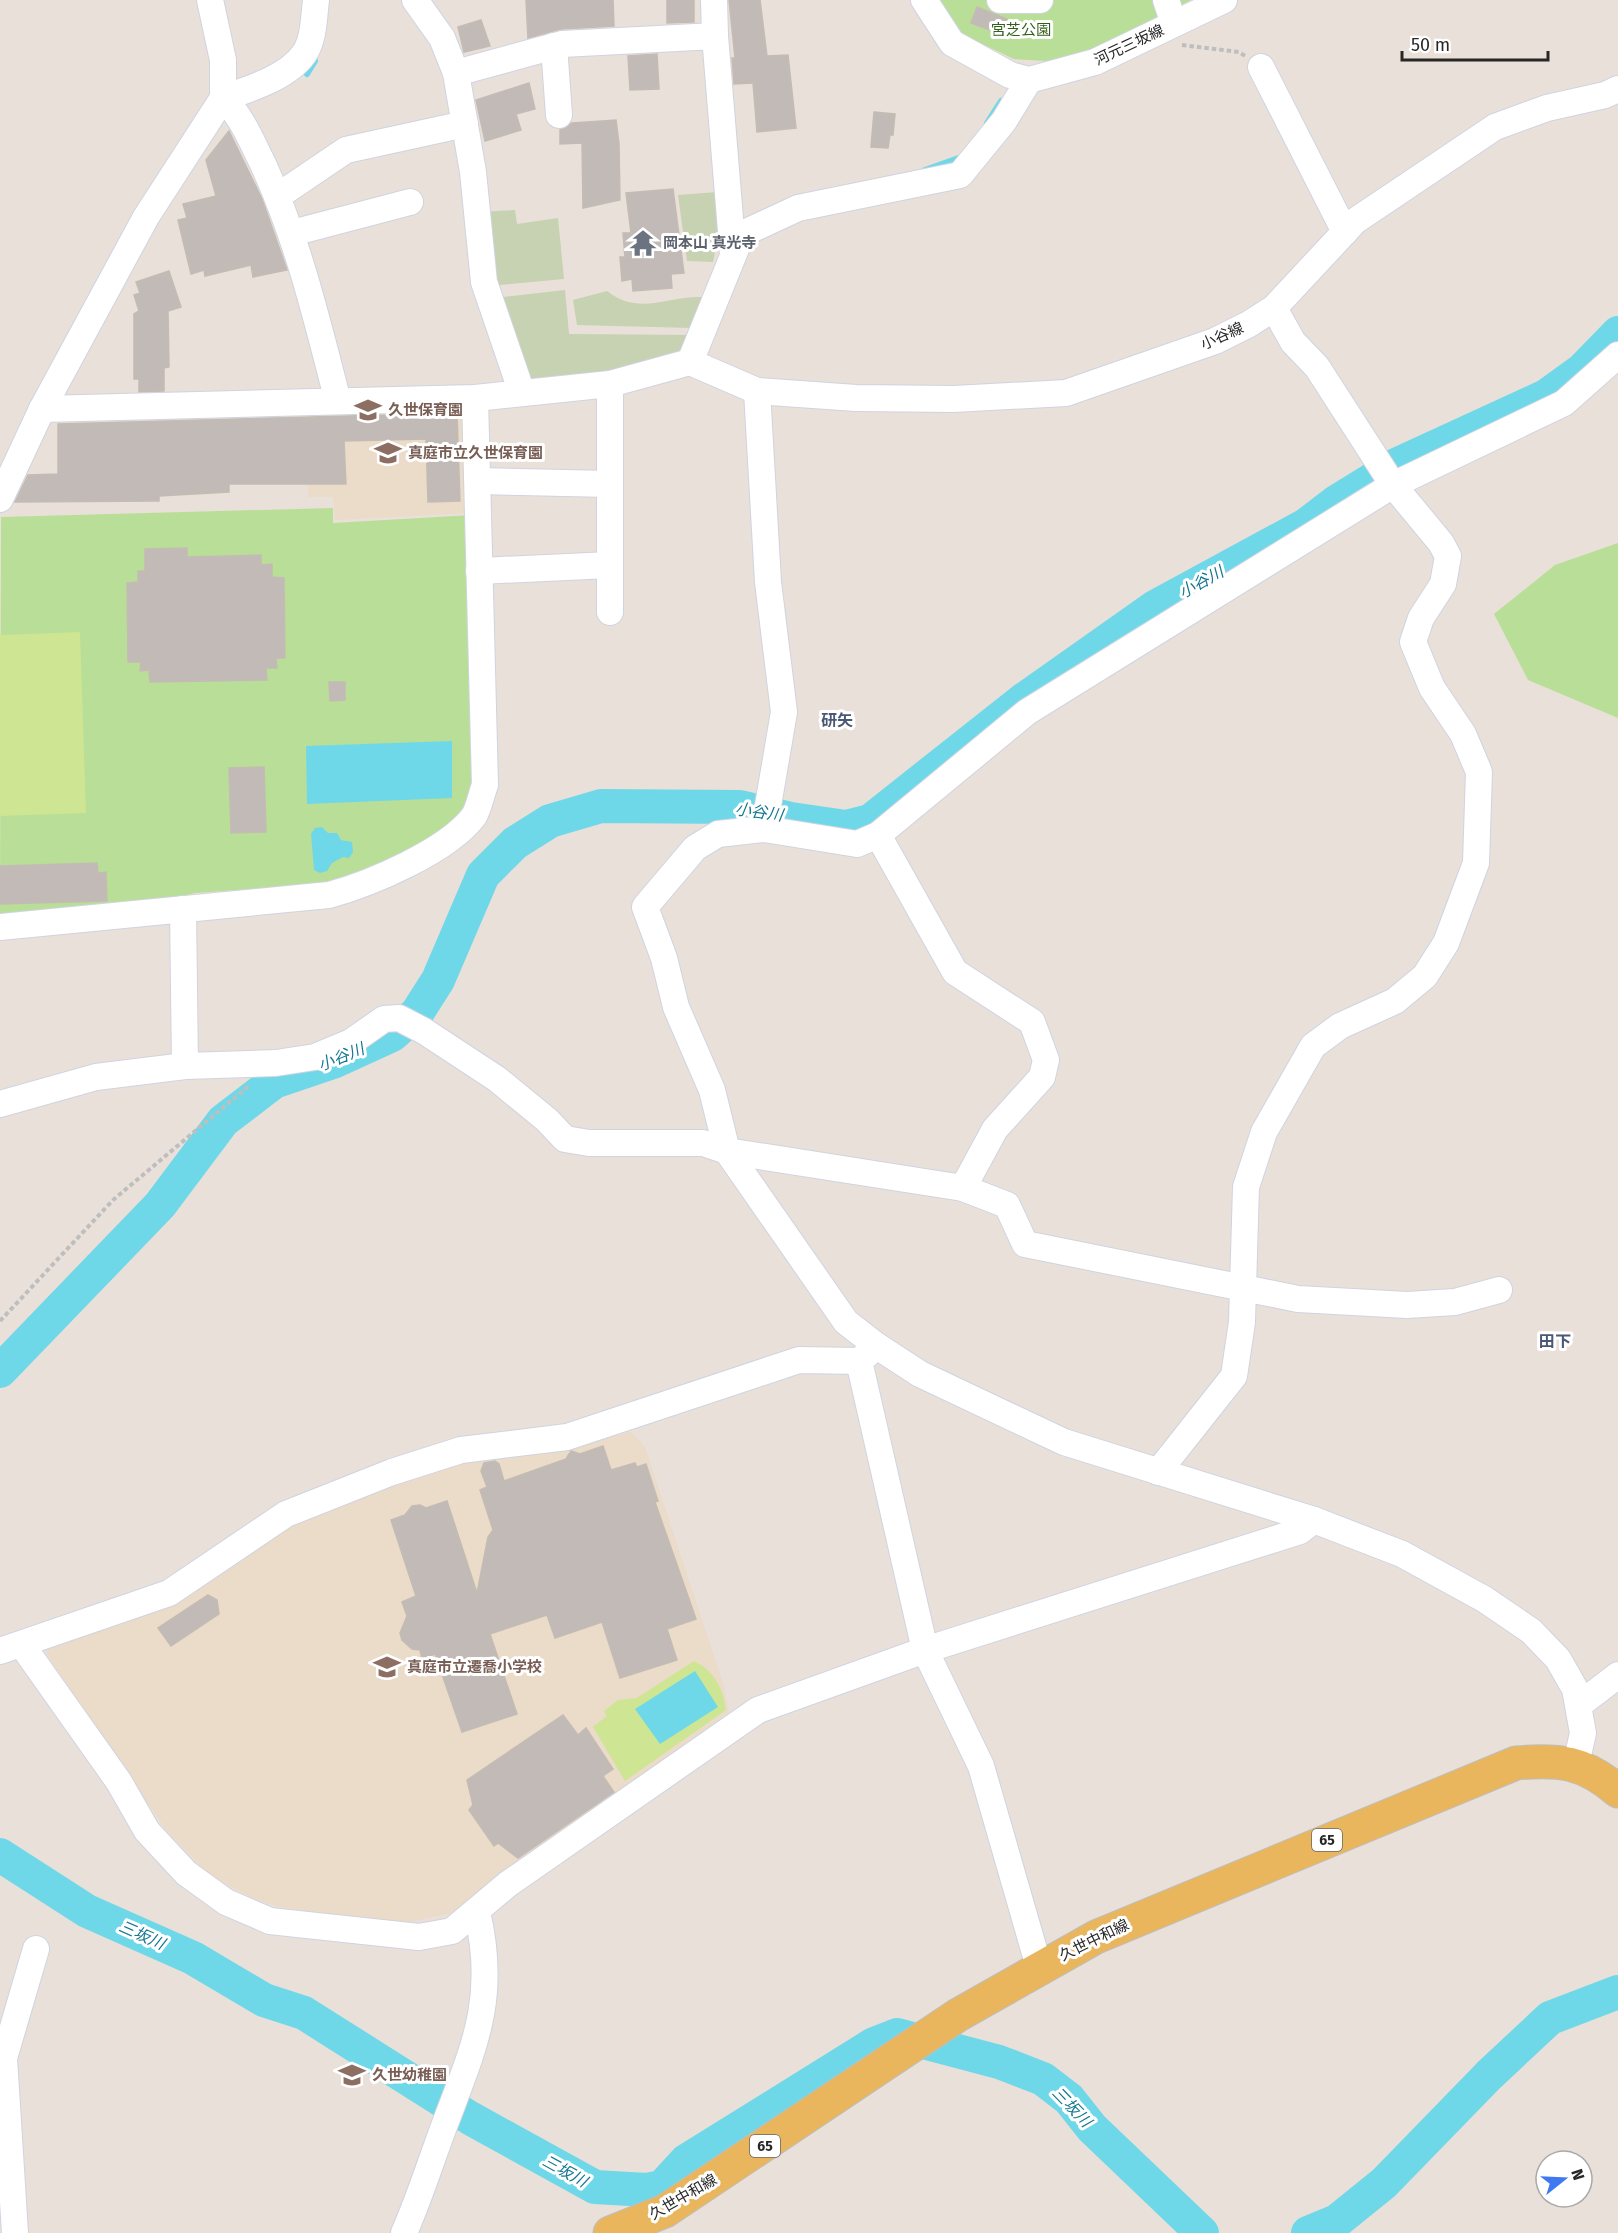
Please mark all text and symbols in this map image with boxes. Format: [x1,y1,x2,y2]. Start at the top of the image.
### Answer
park label: 宮芝公園 [991,21,1051,39]
street label: 河元三坂線 [1091,21,1167,69]
scale bar [1402,24,1548,62]
text: 50 m [1411,34,1450,56]
temple icon: 岡本山 真光寺 [628,228,658,258]
place label: 岡本山 真光寺 [663,234,757,252]
street label: 小谷線 [1198,319,1246,353]
school or university icon: 久世保育園 [353,395,383,425]
place label: 久世保育園 [388,401,463,419]
school or university icon: 真庭市立久世保育園 [373,438,403,468]
place label: 真庭市立久世保育園 [408,444,543,462]
water label: 小谷川 [1175,561,1228,602]
district label: 研矢 [821,711,853,730]
water label: 小谷川 [734,799,786,825]
water label: 小谷川 [315,1038,369,1075]
district label: 田下 [1539,1332,1571,1351]
school or university icon: 真庭市立遷喬小学校 [372,1652,402,1682]
place label: 真庭市立遷喬小学校 [407,1658,542,1676]
road number: 65 [1312,1829,1342,1851]
street label: 久世中和線 [1056,1915,1132,1965]
water label: 三坂川 [116,1917,170,1954]
school or university icon: 久世幼稚園 [337,2060,367,2090]
place label: 久世幼稚園 [372,2066,447,2084]
water label: 三坂川 [1048,2083,1097,2132]
road number: 65 [750,2135,780,2157]
north arrow [1534,2149,1594,2209]
water label: 三坂川 [539,2151,592,2192]
text: N [1567,2167,1588,2182]
street label: 久世中和線 [646,2170,720,2224]

